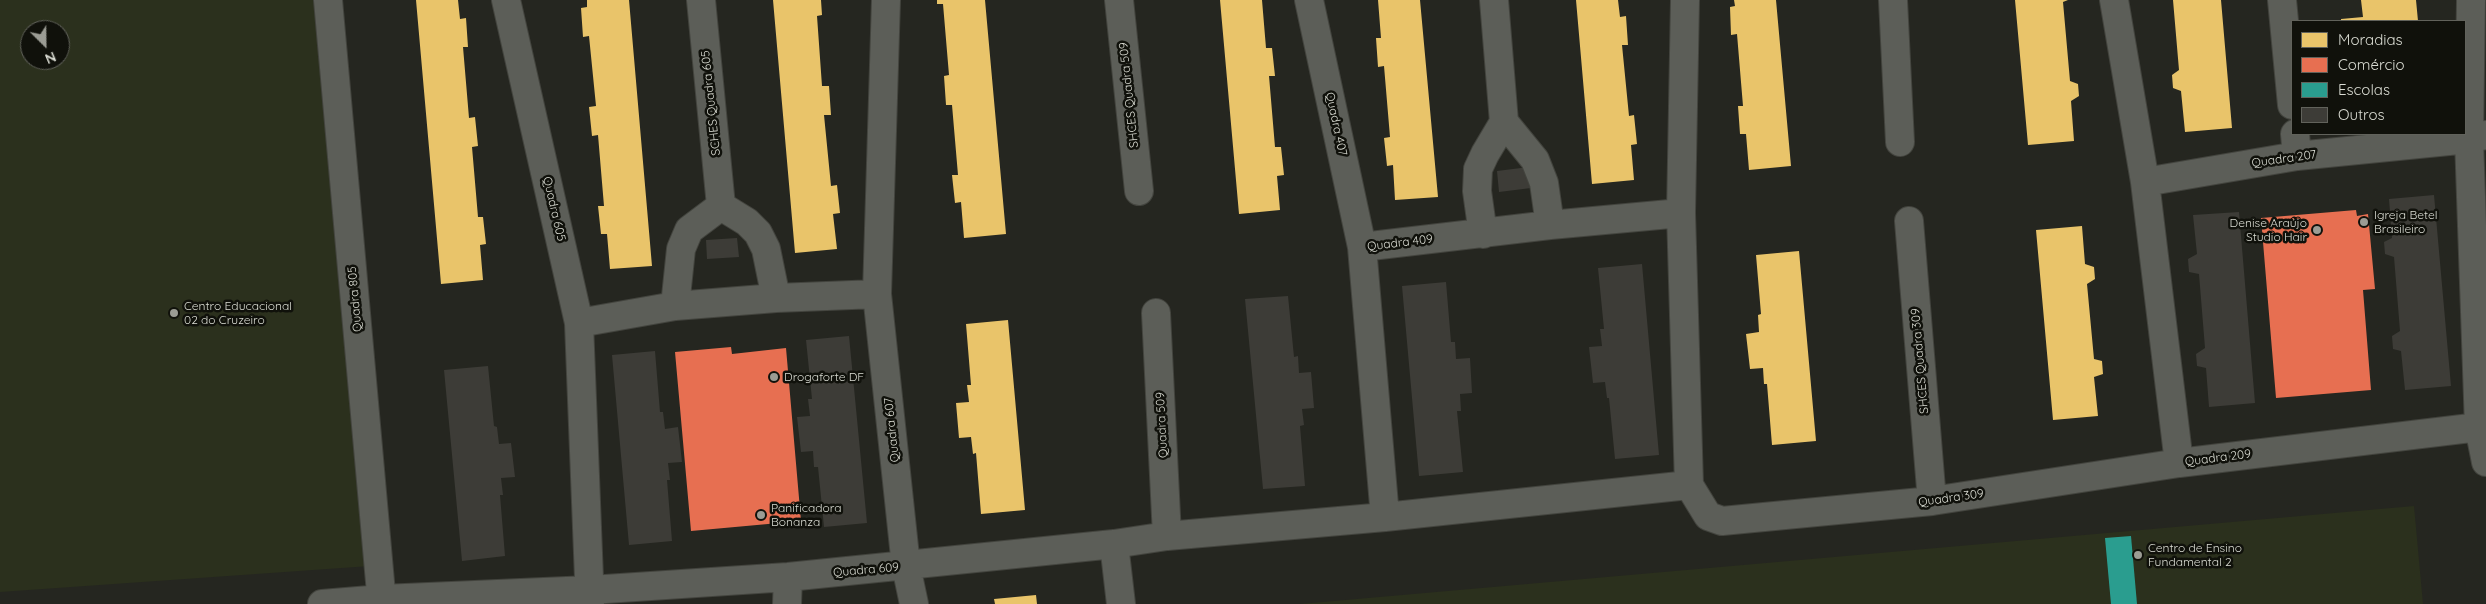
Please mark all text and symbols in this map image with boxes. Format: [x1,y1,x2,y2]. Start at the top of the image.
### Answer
north arrow [20,20,70,70]
legend [2291,20,2466,135]
text: Moradias [2338,30,2403,49]
street label: SHCES Quadra 509 [1116,41,1142,149]
text: N [42,48,59,68]
street label: SCHES Quadra 605 [698,50,724,156]
text: Comércio [2338,55,2405,74]
text: Escolas [2338,80,2390,99]
street label: Quadra 407 [1322,91,1350,157]
text: Outros [2338,105,2385,124]
street label: Quadra 207 [2251,147,2317,171]
street label: Quadra 605 [540,175,568,243]
place label: Igreja Betel Brasileiro [2374,208,2438,236]
place label: Denise Araújo Studio Hair [2230,216,2307,244]
marker: Igreja Betel Brasileiro [2358,216,2370,228]
marker: Denise Araújo Studio Hair [2311,224,2323,236]
street label: Quadra 409 [1366,232,1434,254]
street label: Quadra 805 [345,266,365,332]
place label: Centro Educacional 02 do Cruzeiro [184,299,292,327]
marker: Centro Educacional 02 do Cruzeiro [168,307,180,319]
street label: SHCES Quadra 309 [1908,308,1932,414]
place label: Drogaforte DF [784,370,864,384]
marker: Drogaforte DF [768,371,780,383]
street label: Quadra 509 [1153,392,1171,458]
street label: Quadra 607 [881,397,903,463]
street label: Quadra 209 [2184,447,2252,469]
street label: Quadra 309 [1917,486,1985,510]
place label: Panificadora Bonanza [771,501,841,529]
marker: Panificadora Bonanza [755,509,767,521]
place label: Centro de Ensino Fundamental 2 [2148,541,2242,569]
marker: Centro de Ensino Fundamental 2 [2132,549,2144,561]
street label: Quadra 609 [833,560,899,580]

